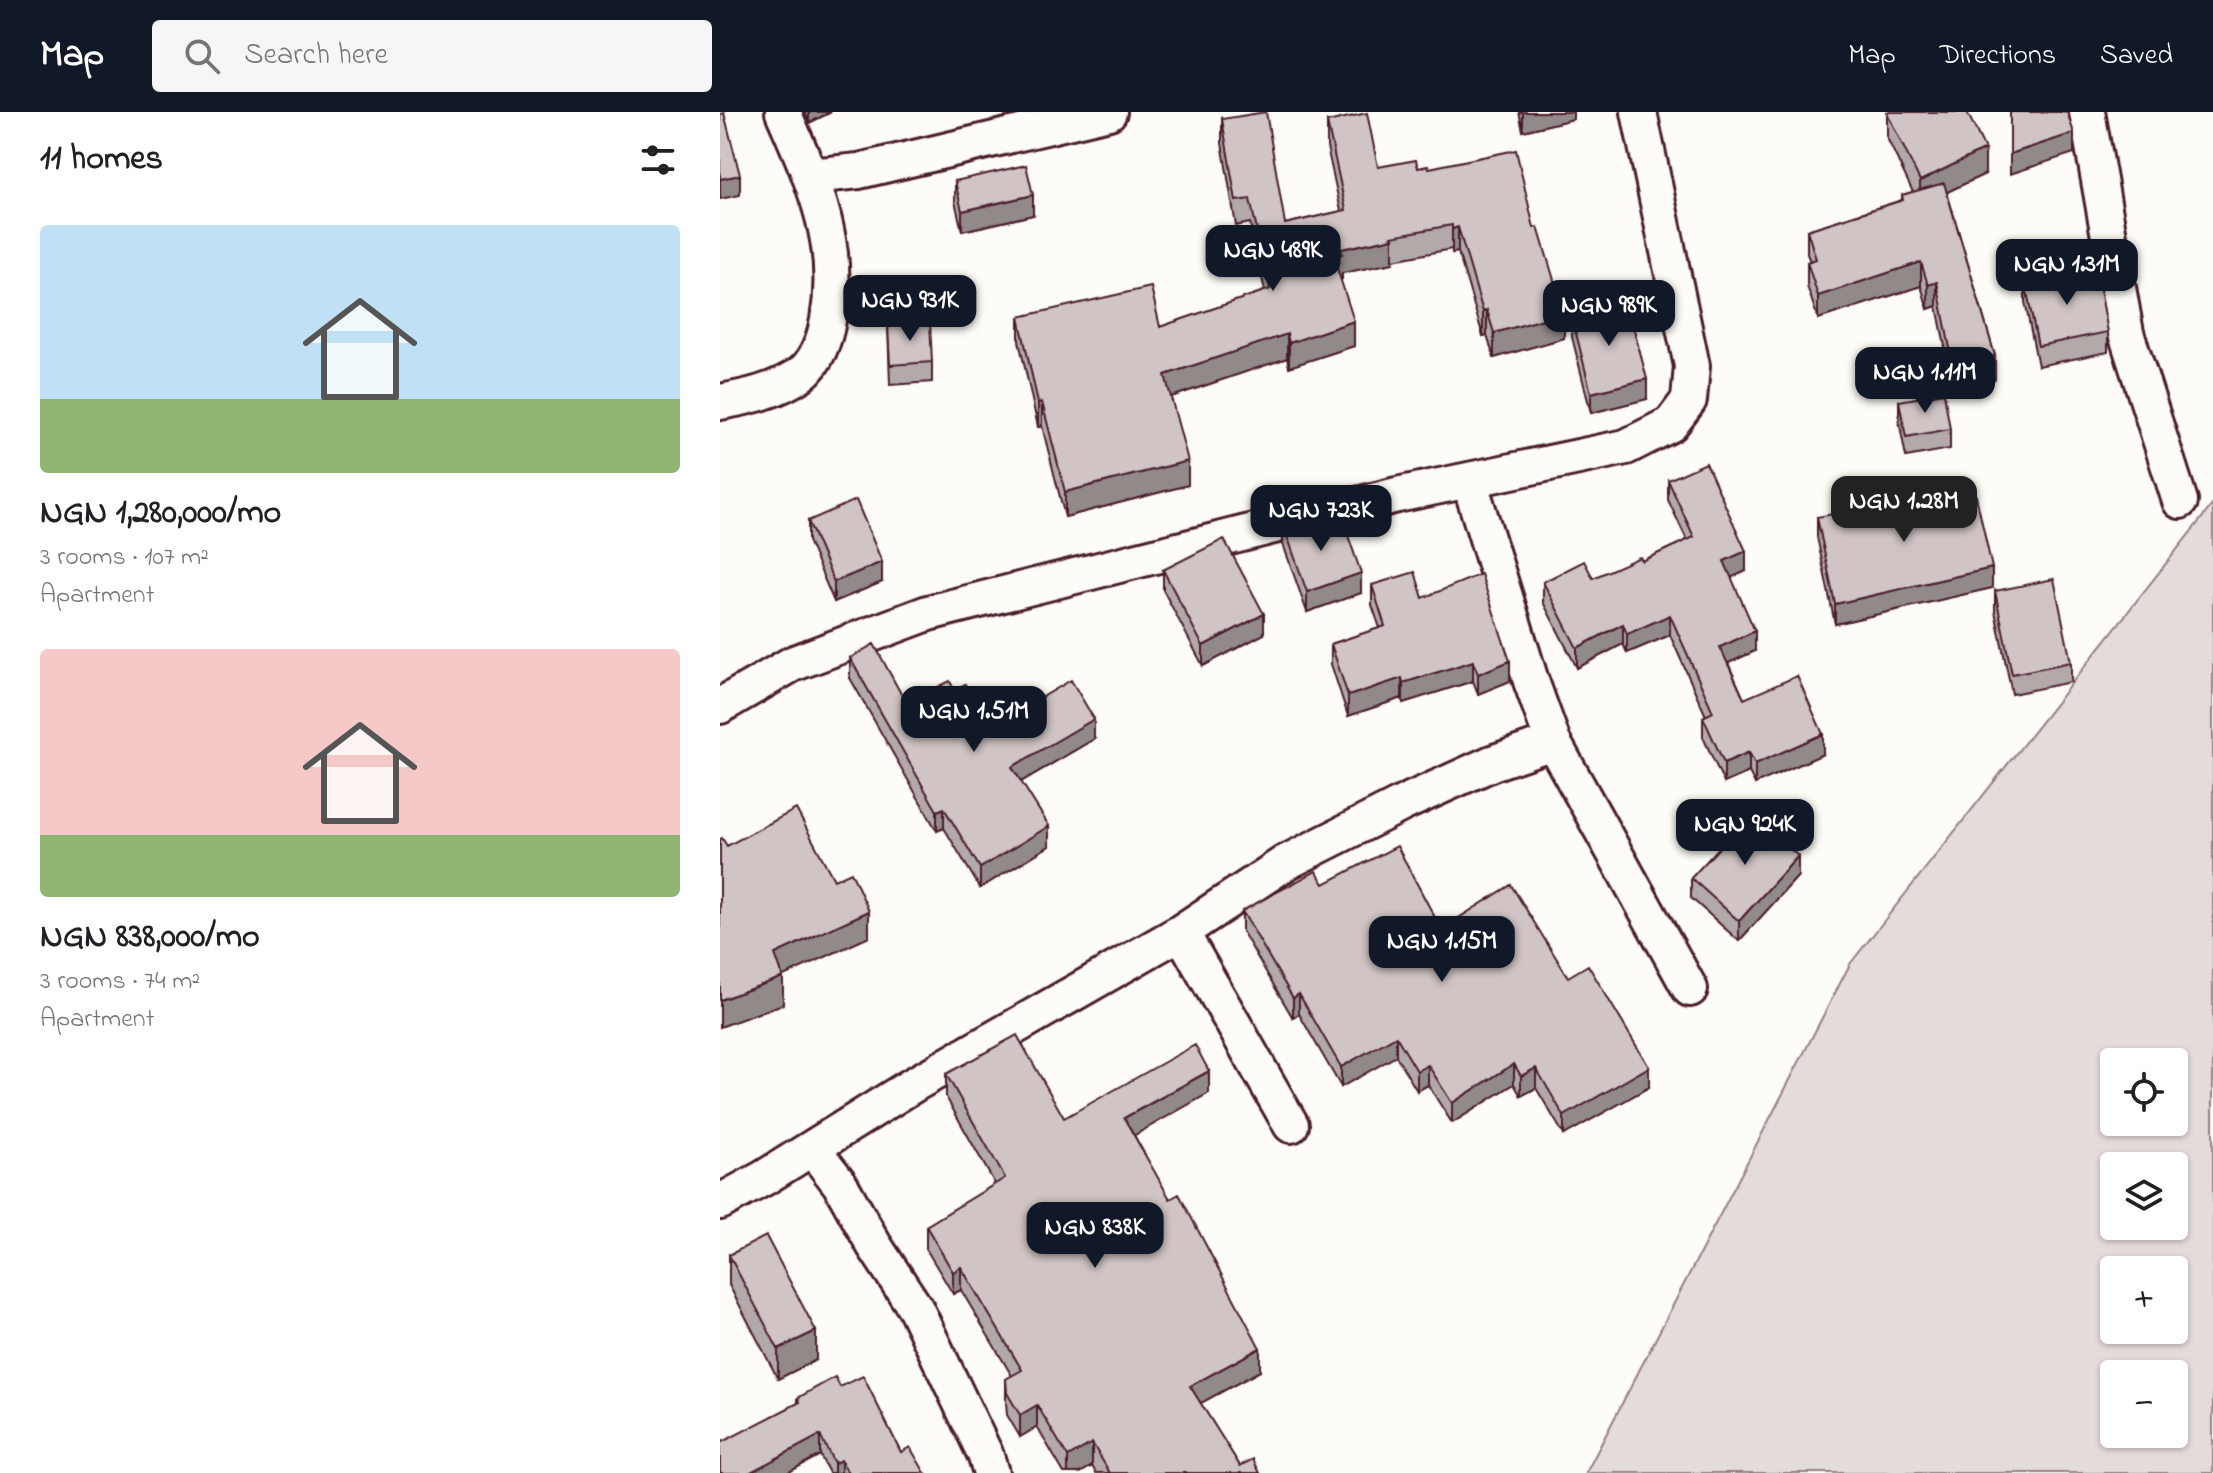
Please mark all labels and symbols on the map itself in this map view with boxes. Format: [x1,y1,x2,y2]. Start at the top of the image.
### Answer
pin: NGN 489K [1190,225,1356,293]
pin: NGN 1.31M [1975,239,2159,307]
pin: NGN 931K [827,275,993,343]
pin: NGN 989K [1526,280,1692,348]
pin: NGN 1.11M [1833,347,2017,415]
pin: NGN 1.28M [1812,476,1996,544]
pin: NGN 723K [1238,485,1404,553]
pin: NGN 1.51M [882,686,1066,754]
pin: NGN 924K [1662,799,1828,867]
pin: NGN 1.15M [1350,916,1534,984]
pin: NGN 838K [1012,1202,1178,1270]

